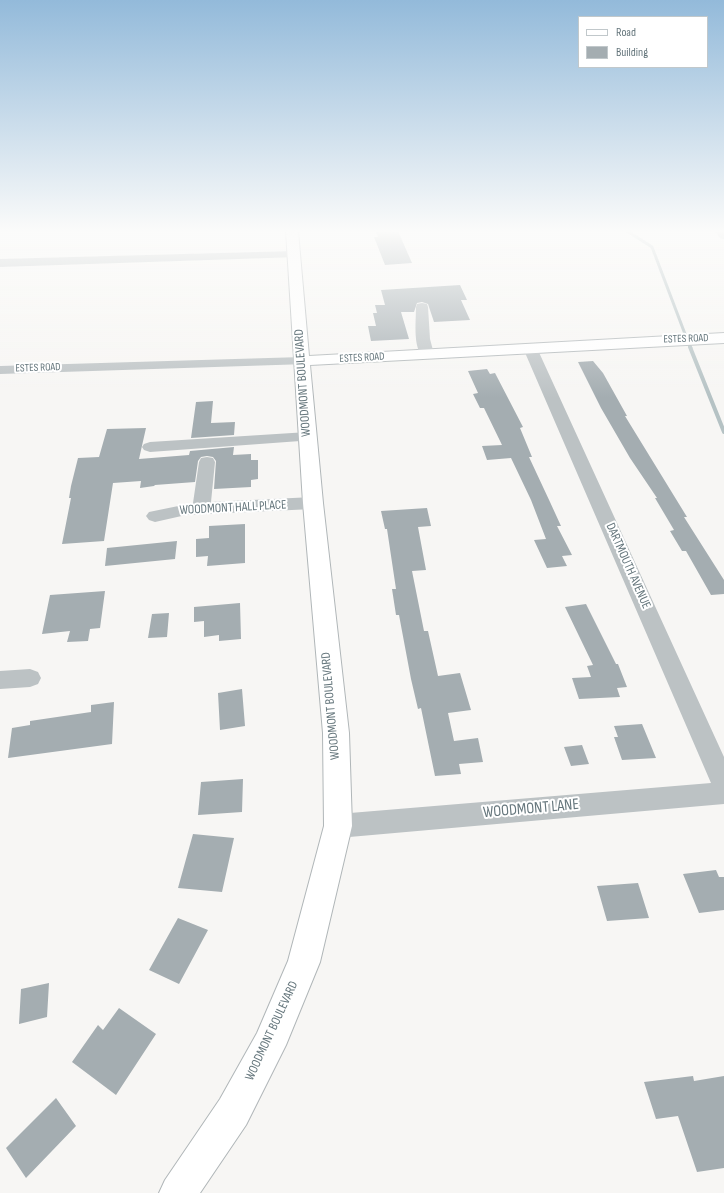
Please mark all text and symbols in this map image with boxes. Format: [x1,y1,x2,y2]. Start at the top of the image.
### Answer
legend [578,16,708,68]
text: Road [616,25,636,40]
text: Building [616,45,648,60]
street label: WOODMONT BOULEVARD [291,329,315,437]
street label: ESTES ROAD [663,332,709,346]
street label: ESTES ROAD [339,350,385,366]
street label: ESTES ROAD [15,361,61,375]
street label: WOODMONT HALL PLACE [179,497,287,519]
street label: DARTMOUTH AVENUE [602,521,654,611]
street label: WOODMONT BOULEVARD [319,652,343,760]
street label: WOODMONT LANE [482,795,580,823]
street label: WOODMONT BOULEVARD [242,979,302,1083]

